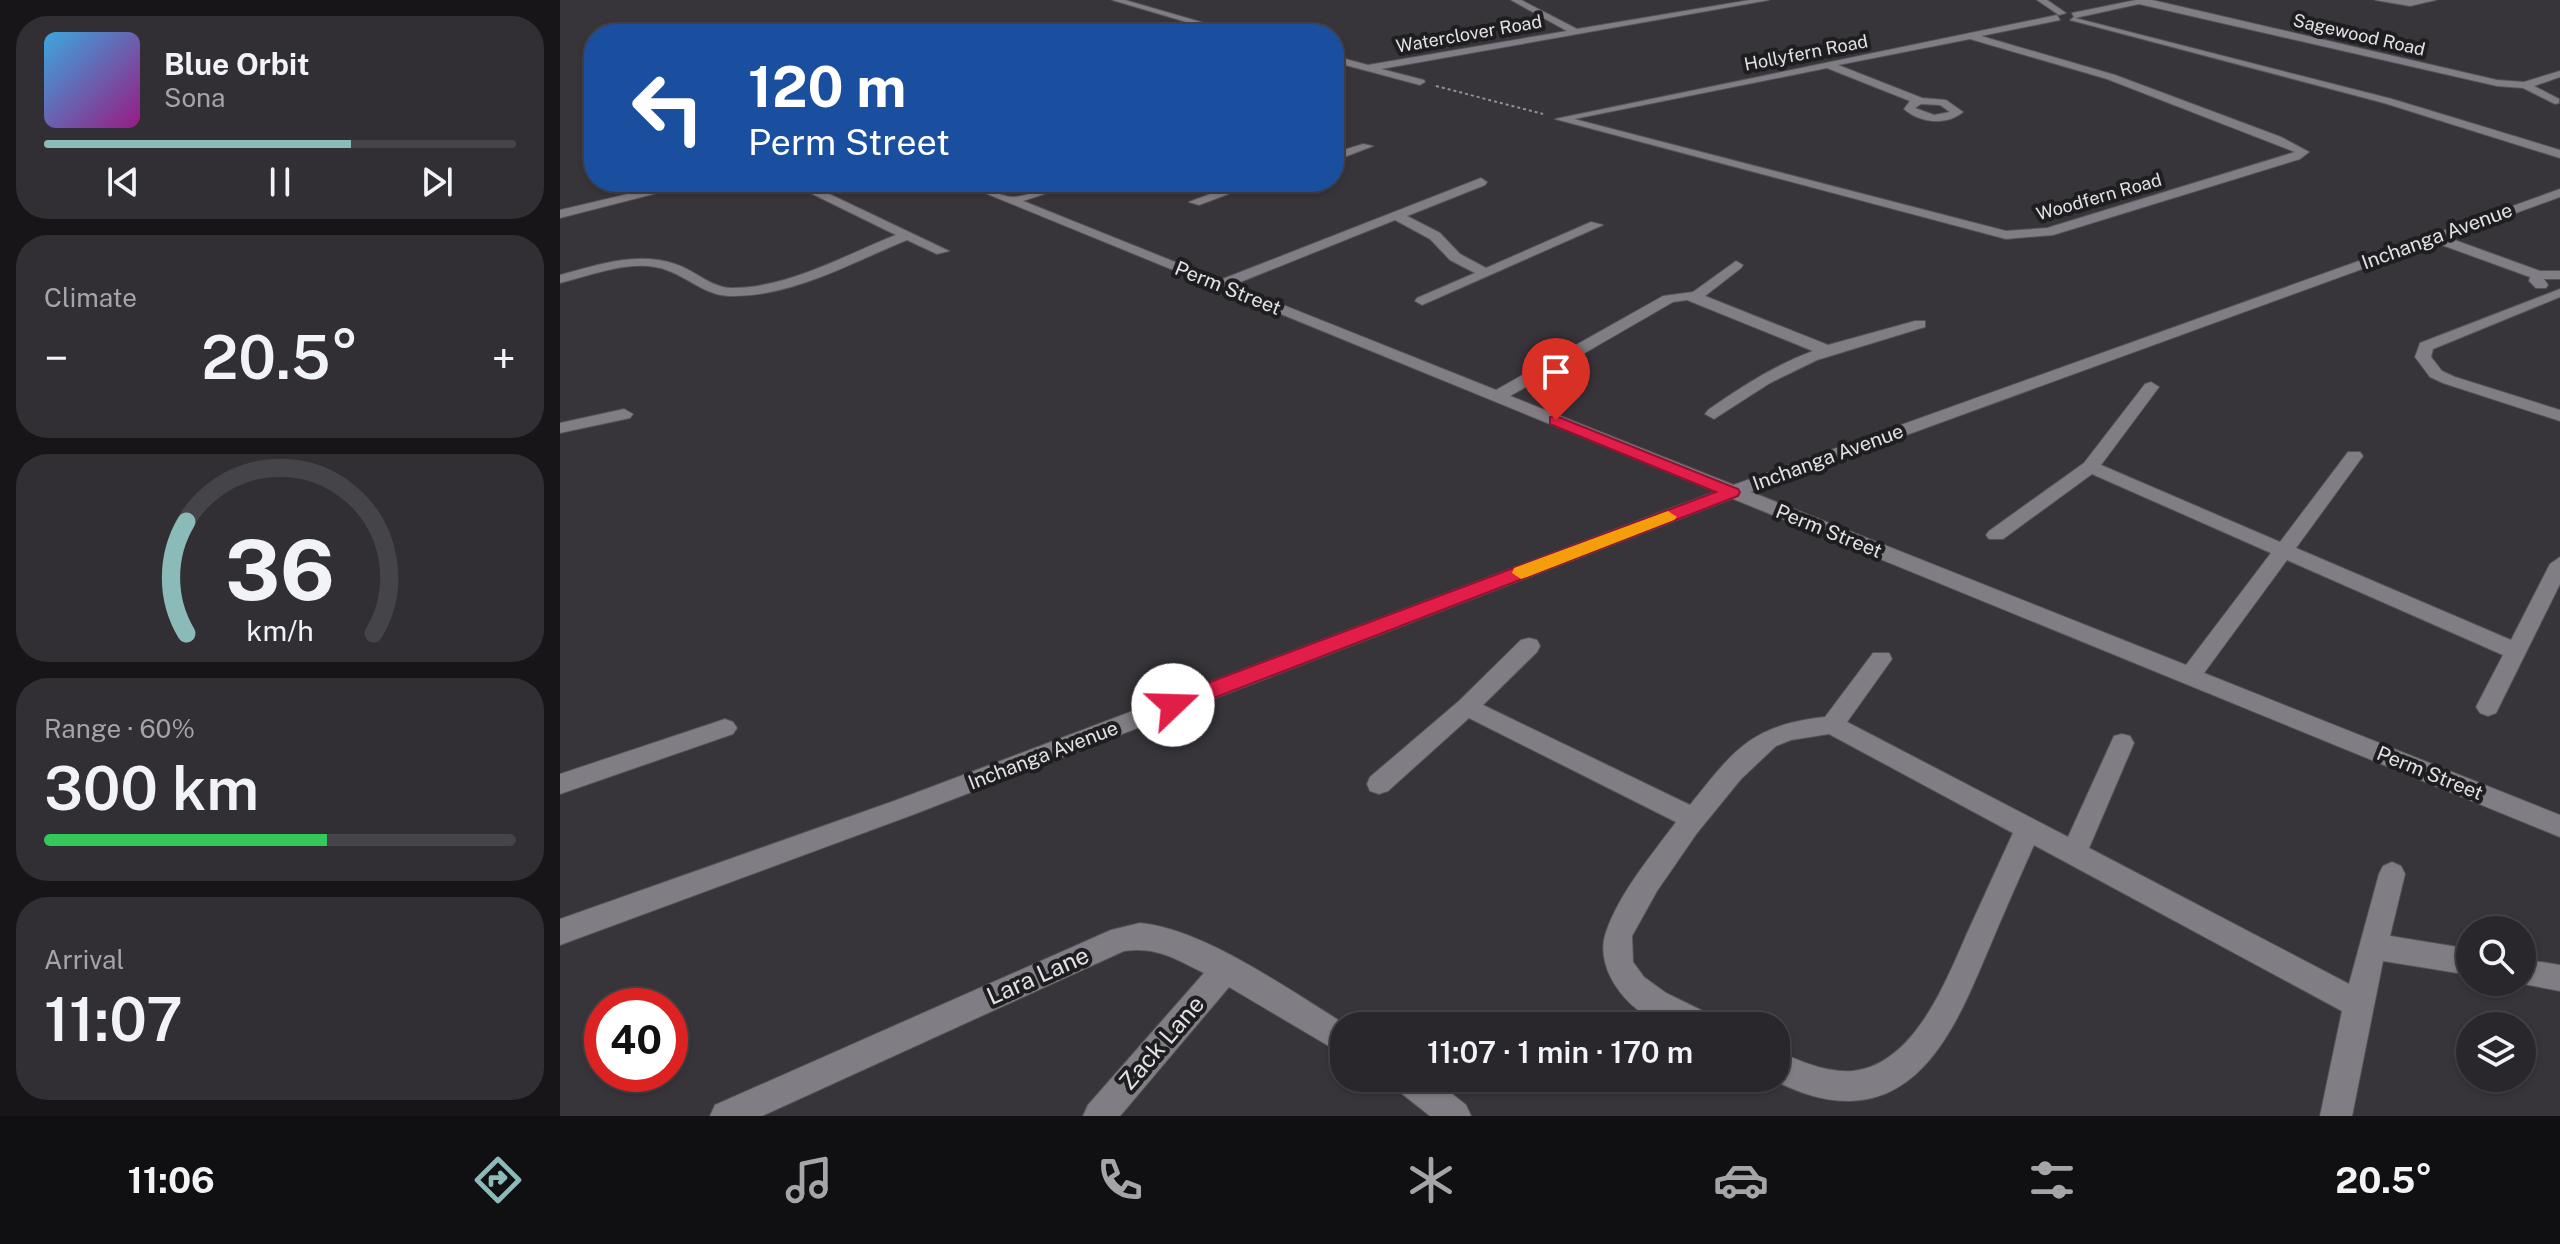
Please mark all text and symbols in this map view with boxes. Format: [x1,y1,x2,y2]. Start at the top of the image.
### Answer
street label: Sagewood Road [2291,9,2427,60]
street label: Waterclover Road [1394,10,1543,57]
street label: Hollyfern Road [1742,30,1870,75]
text: Blue Orbit [164,46,310,82]
text: 120 m [748,54,906,120]
icon: left [616,56,720,160]
text: Sona [164,82,225,113]
text: Perm Street [748,121,950,163]
icon: previous [101,160,145,204]
icon: pause [258,160,302,204]
icon: next [415,160,459,204]
street label: Woodfern Road [2034,169,2164,224]
street label: Inchanga Avenue [2358,198,2516,274]
street label: Perm Street [1171,256,1285,320]
text: Climate [44,282,137,313]
text: 20.5° [201,322,359,393]
text: − [44,332,68,384]
text: + [492,332,516,384]
pin [1522,338,1590,420]
icon: arrive [1534,350,1578,394]
street label: Inchanga Avenue [1749,419,1907,495]
street label: Perm Street [1772,499,1886,563]
text: 36 [225,521,335,619]
text: km/h [246,614,314,647]
position arrow [1131,663,1215,747]
text: Range · 60% [44,713,195,744]
street label: Inchanga Avenue [965,715,1121,795]
street label: Perm Street [2373,741,2487,805]
text: 300 km [44,753,259,824]
map controls [2456,916,2536,1092]
button: search [2456,916,2536,996]
street label: Lara Lane [982,940,1093,1010]
text: Arrival [44,944,124,975]
text: 11:07 [44,984,183,1055]
speed limit sign: 40 [584,988,688,1092]
street label: Zack Lane [1113,990,1210,1095]
button: layers [2456,1012,2536,1092]
text: 11:07 · 1 min · 170 m [1427,1034,1693,1070]
icon: directions [470,1152,526,1208]
icon: music [781,1152,837,1208]
icon: phone [1092,1152,1148,1208]
icon: climate [1403,1152,1459,1208]
icon: car [1713,1152,1769,1208]
icon: filters [2024,1152,2080,1208]
text: 11:06 [127,1159,215,1201]
text: 20.5° [2335,1159,2432,1201]

